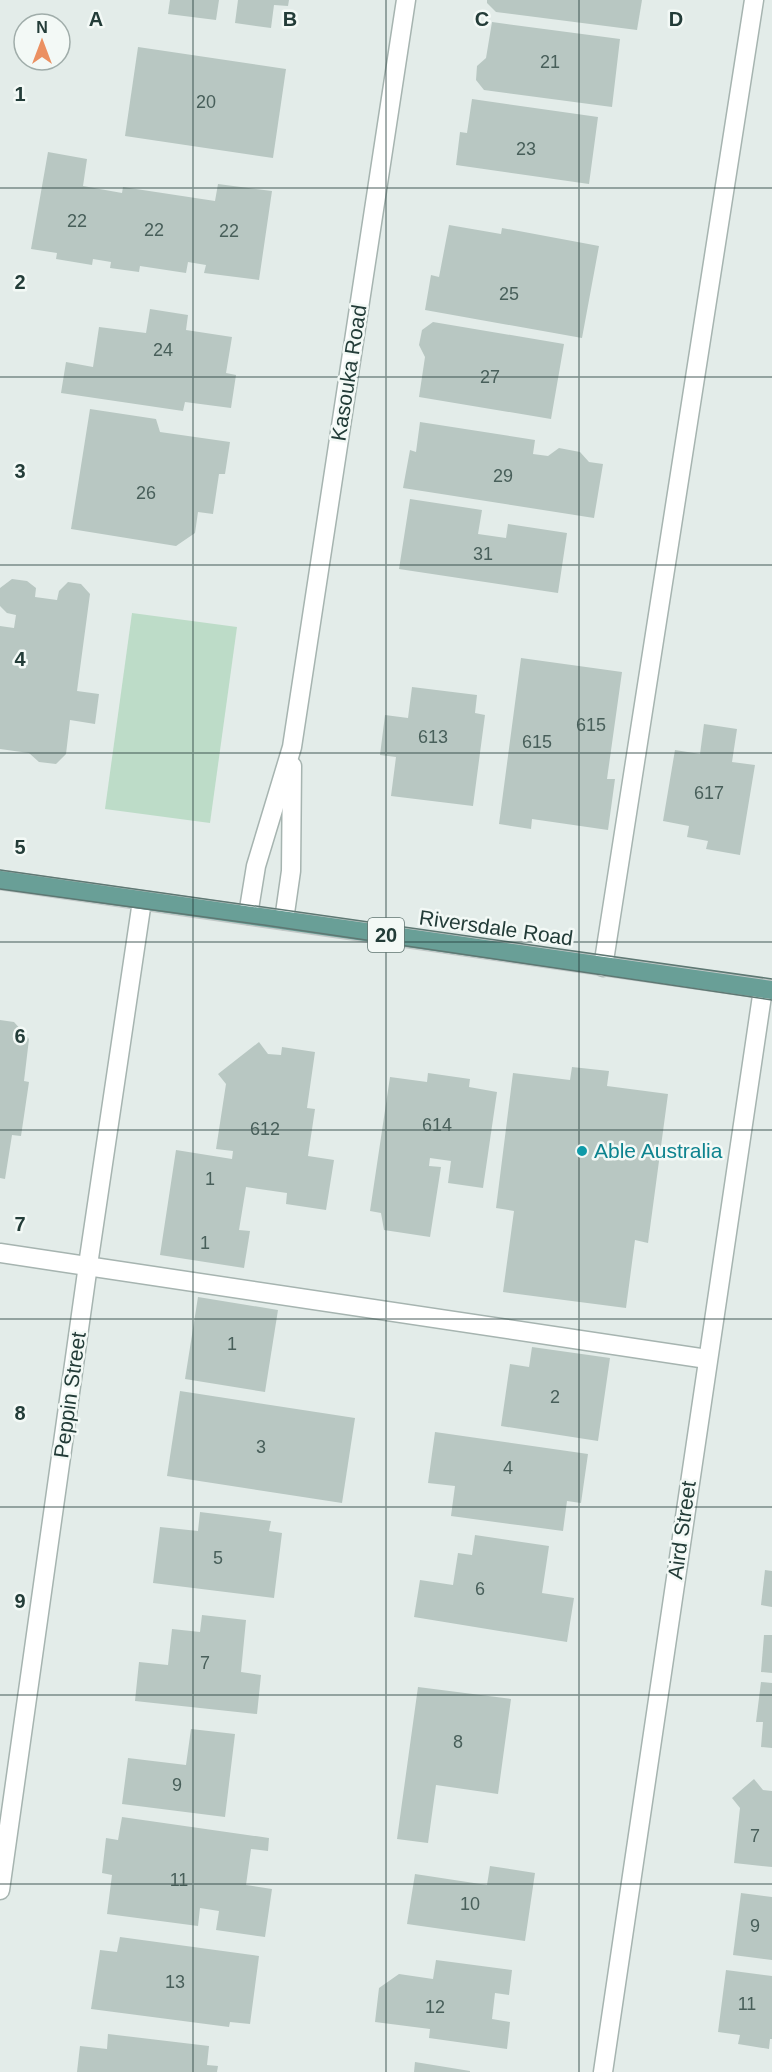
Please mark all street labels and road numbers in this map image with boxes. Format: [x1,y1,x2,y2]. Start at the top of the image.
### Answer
street label: Kasouka Road [326,303,371,443]
street label: Riversdale Road [418,905,575,950]
road number: 20 [368,918,404,952]
street label: Peppin Street [49,1330,90,1460]
street label: Aird Street [663,1479,700,1581]

